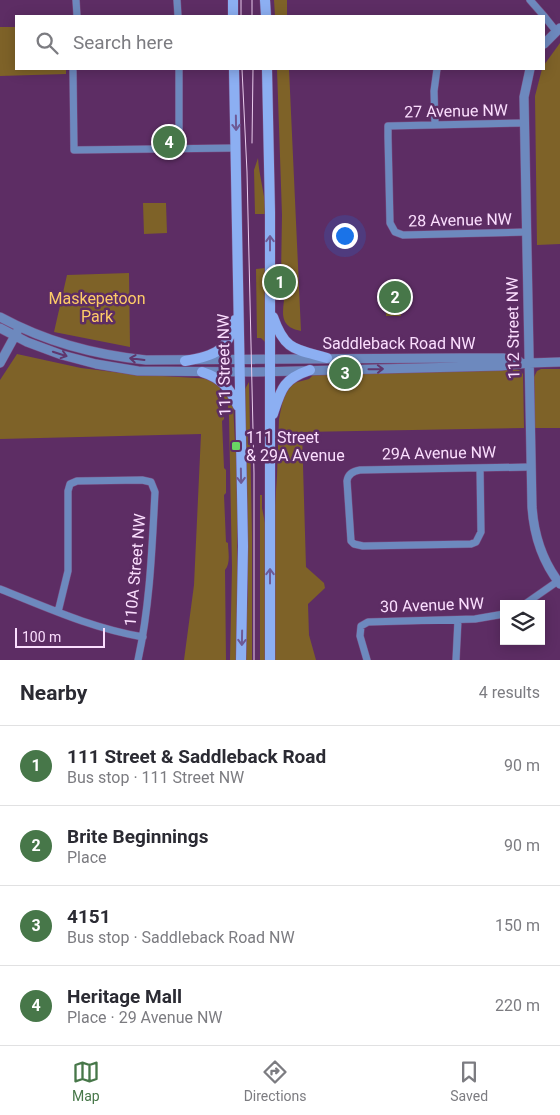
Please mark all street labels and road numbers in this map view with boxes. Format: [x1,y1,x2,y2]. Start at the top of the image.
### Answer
street label: 27 Avenue NW [404,101,508,121]
street label: 28 Avenue NW [408,210,512,230]
street label: 112 Street NW [503,276,523,380]
street label: 111 Street NW [214,313,234,417]
street label: Saddleback Road NW [322,334,476,353]
street label: 29A Avenue NW [382,443,496,463]
street label: 110A Street NW [121,513,149,627]
street label: 30 Avenue NW [380,594,484,616]

